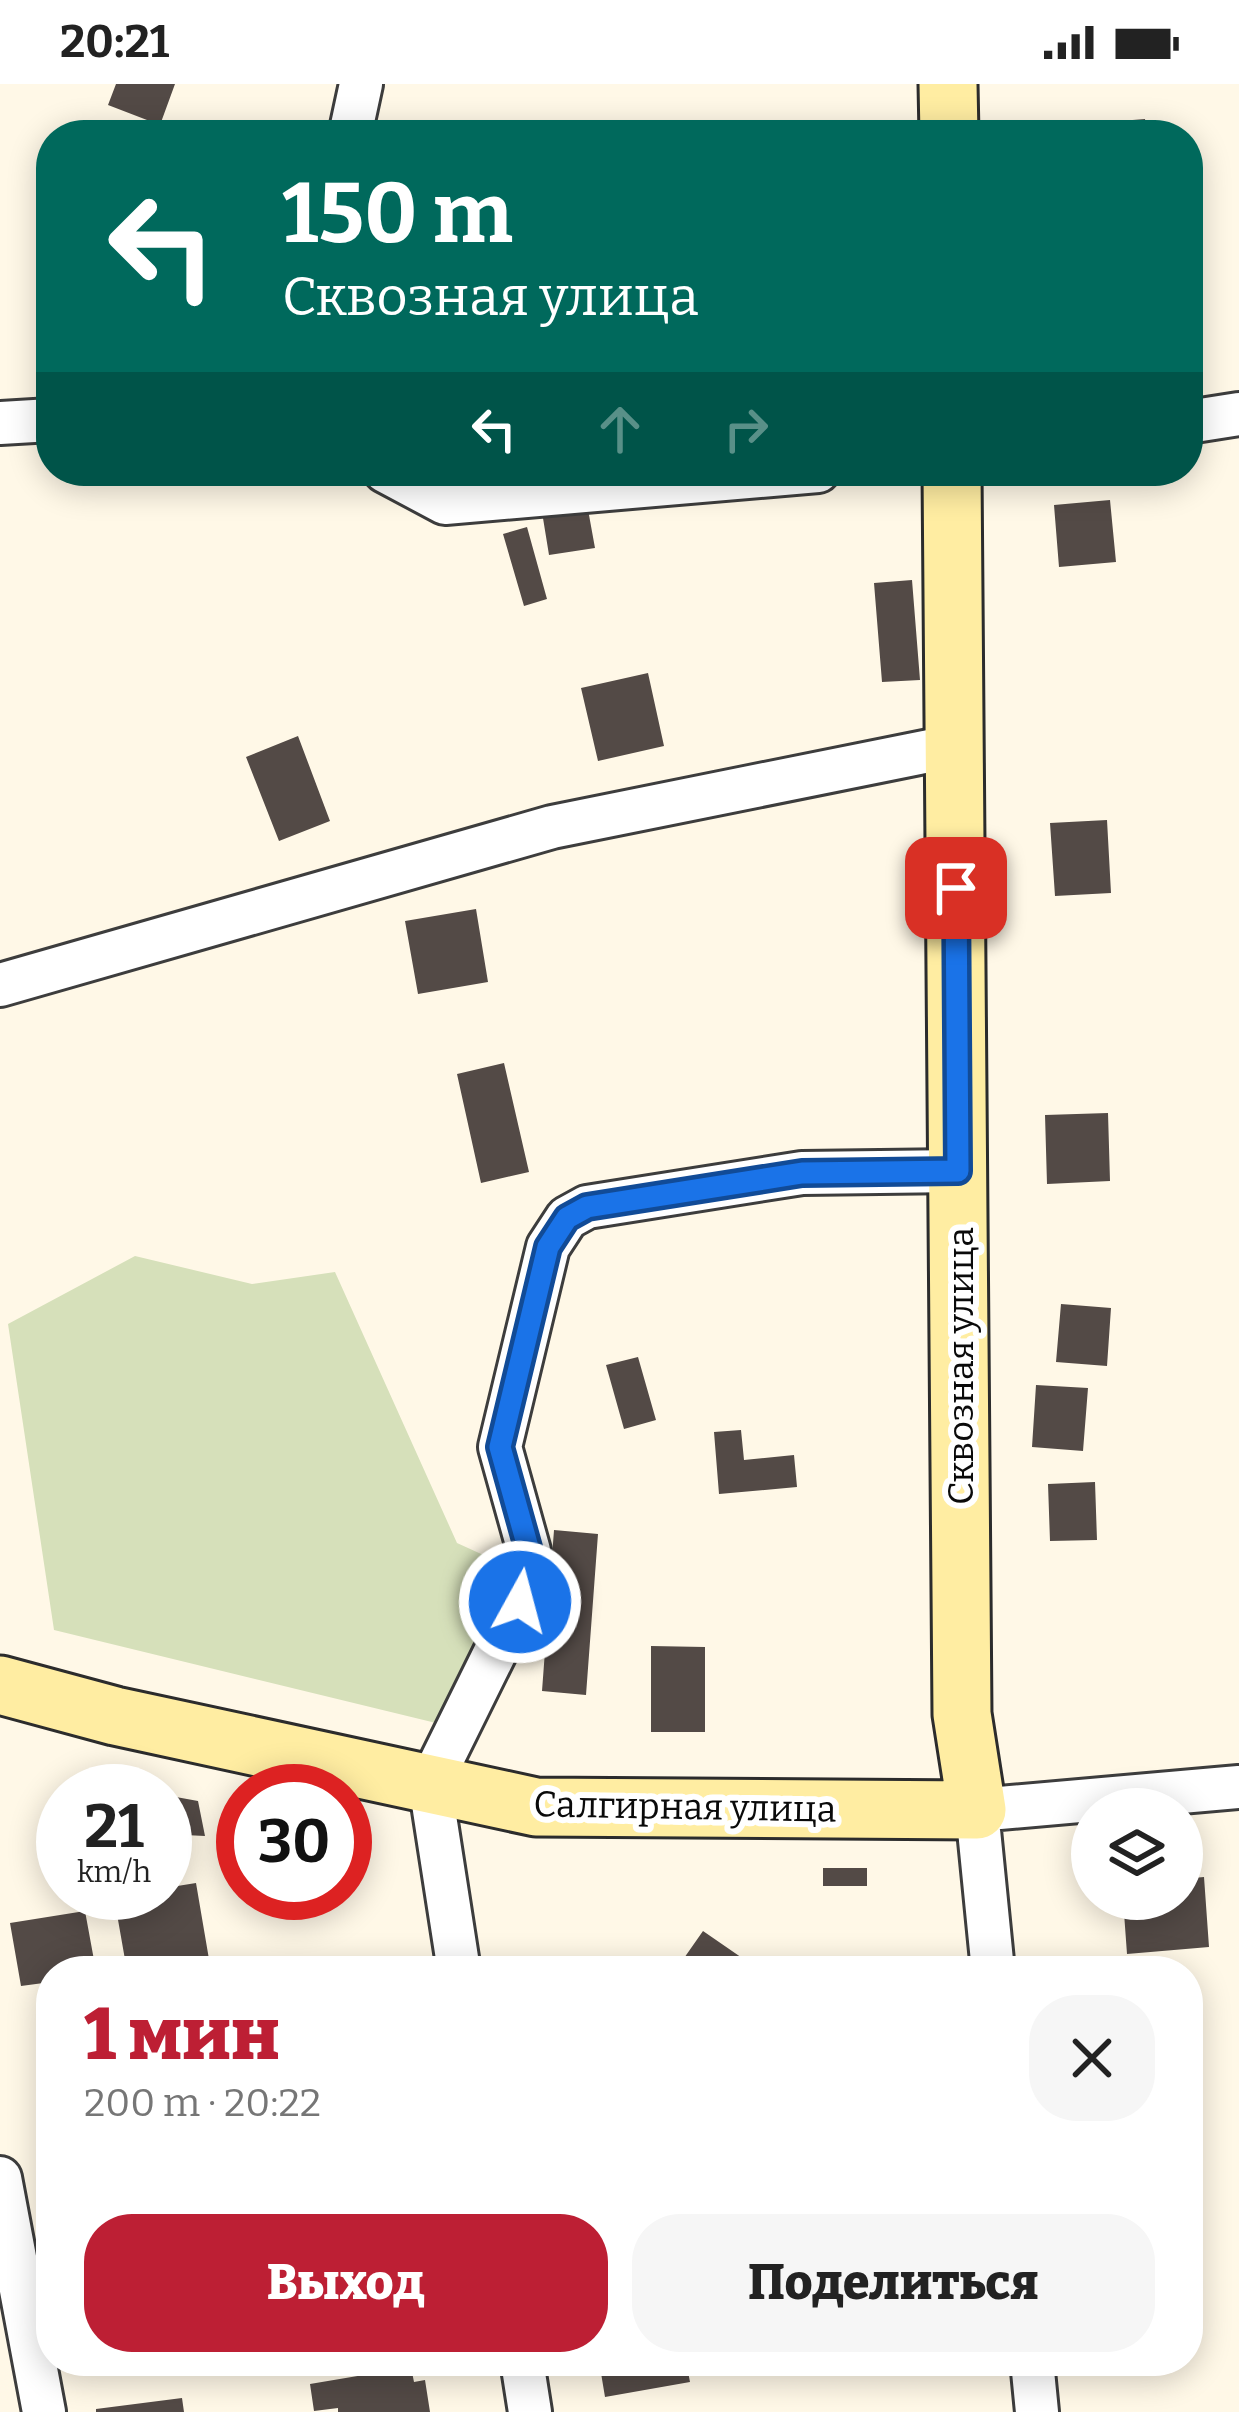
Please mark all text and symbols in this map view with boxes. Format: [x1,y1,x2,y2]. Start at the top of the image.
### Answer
text: 20:21 [60,15,169,69]
text: 150 m [282,163,513,264]
icon: left [84,168,240,324]
text: Сквозная улица [282,265,699,329]
icon: left [461,396,527,462]
icon: ahead [587,396,653,462]
icon: right [713,396,779,462]
pin [905,837,1007,939]
icon: arrive [923,855,989,921]
street label: Сквозная улица [939,1227,983,1505]
position arrow [457,1539,583,1665]
speed limit sign: 30 [216,1764,372,1920]
street label: Салгирная улица [533,1782,837,1832]
map controls [1071,1788,1203,1920]
button: layers [1071,1788,1203,1920]
text: 21 [84,1791,144,1863]
text: km/h [77,1854,151,1890]
text: 1 мин [84,1992,280,2078]
button: close [1029,1995,1155,2121]
text: 200 m · 20:22 [84,2080,321,2126]
button: Выход [84,2214,608,2352]
button: Поделиться [632,2214,1155,2352]

